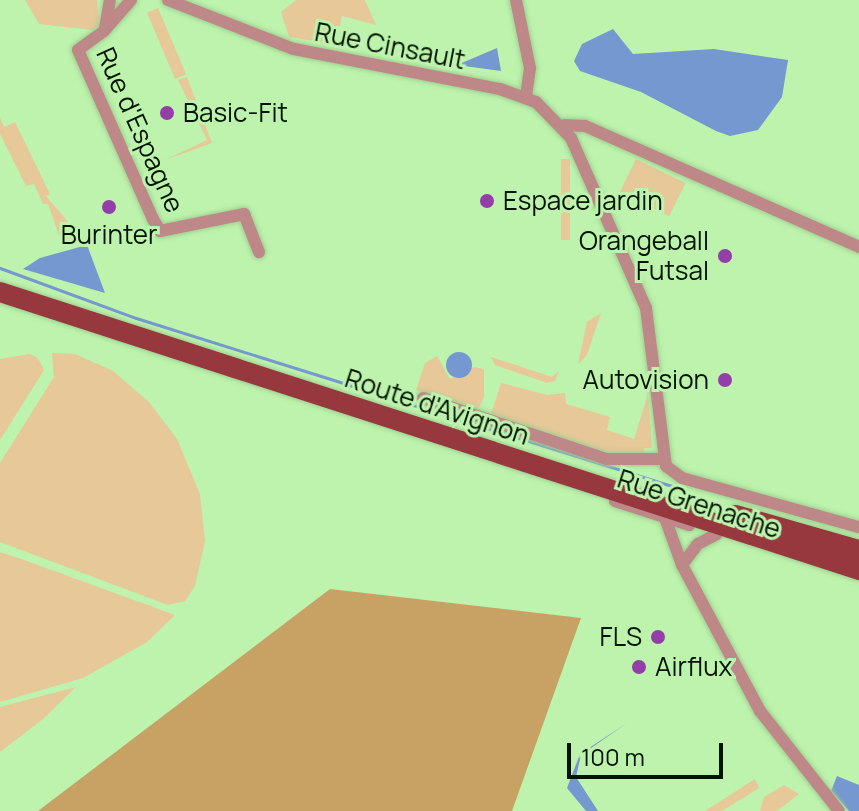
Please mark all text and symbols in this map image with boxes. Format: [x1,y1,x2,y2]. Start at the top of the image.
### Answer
street label: Rue Cinsault [312,16,468,76]
street label: Rue d'Espagne [90,43,190,217]
place label: Basic-Fit [183,97,288,129]
marker: Basic-Fit [158,104,176,122]
place label: Espace jardin [503,185,663,217]
marker: Espace jardin [478,192,496,210]
marker: Burinter [100,198,118,216]
place label: Burinter [61,219,157,251]
place label: Orangeball Futsal [579,225,709,286]
marker: Orangeball Futsal [716,247,734,265]
street label: Route d'Avignon [341,363,533,451]
place label: Autovision [583,364,709,396]
marker: Autovision [716,371,734,389]
street label: Rue Grenache [614,463,784,545]
place label: FLS [600,621,642,653]
marker: FLS [649,628,667,646]
place label: Airflux [655,651,732,683]
marker: Airflux [630,658,648,676]
scale bar [571,727,727,777]
text: 100 m [581,740,645,773]

